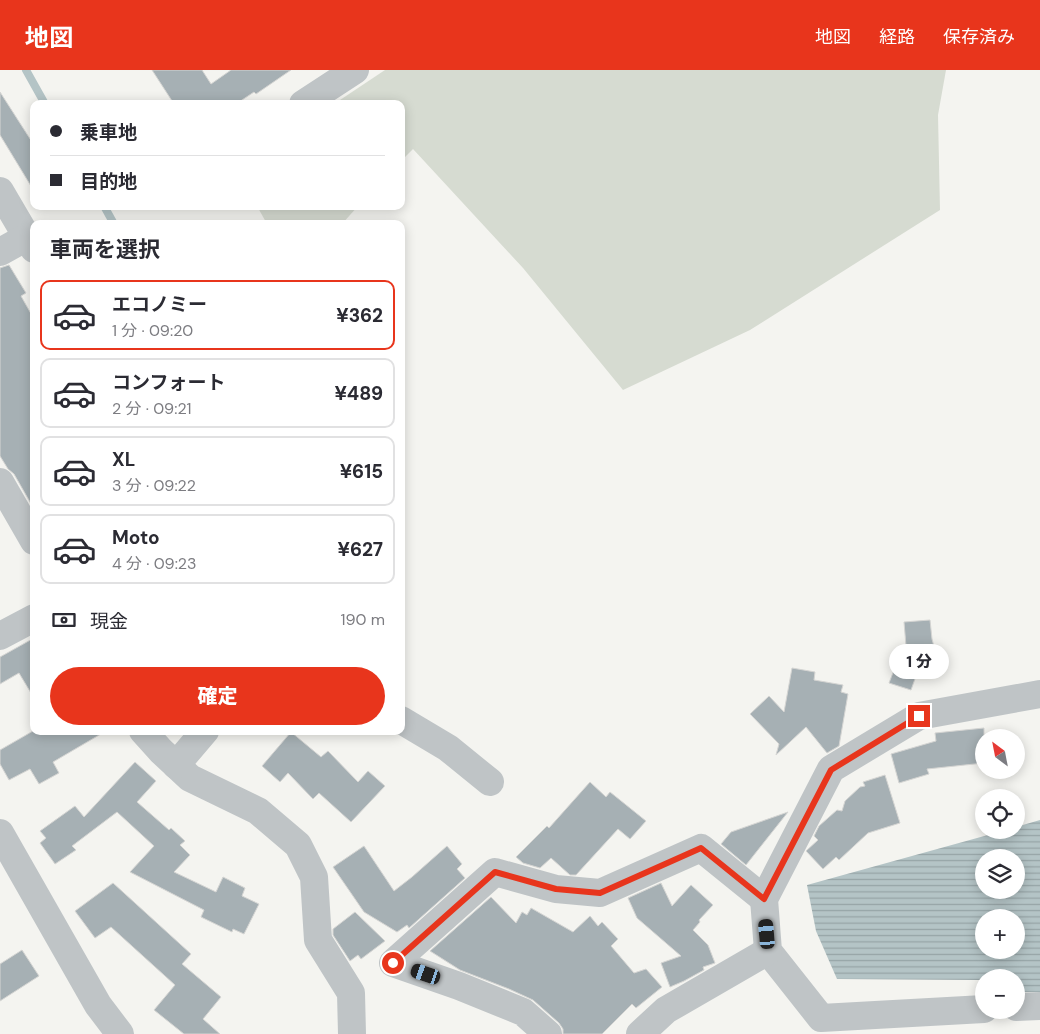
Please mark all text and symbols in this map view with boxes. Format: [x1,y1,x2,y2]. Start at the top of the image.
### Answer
text: 地図 [25,22,73,53]
text: 地図 [815,25,851,49]
text: 経路 [879,25,915,49]
text: 保存済み [943,25,1015,49]
text: 乗車地 [80,120,137,145]
text: 目的地 [80,169,137,194]
text: 車両を選択 [50,235,160,264]
text: エコノミー [112,292,207,317]
icon: car [52,293,97,338]
text: ¥362 [336,303,383,328]
text: 1 分 · 09:20 [112,320,193,341]
text: コンフォート [112,370,225,395]
icon: car [52,371,97,416]
text: ¥489 [334,381,383,406]
text: 2 分 · 09:21 [112,398,192,419]
text: XL [112,447,135,472]
icon: car [52,449,97,494]
text: ¥615 [340,459,383,484]
text: 3 分 · 09:22 [112,475,196,496]
text: Moto [112,525,160,550]
icon: car [52,527,97,572]
text: ¥627 [338,537,383,562]
text: 4 分 · 09:23 [112,553,197,574]
icon: cash [50,606,78,634]
text: 現金 [90,609,128,634]
text: 190 m [341,609,385,630]
callout: 1 分 [889,644,949,678]
text: 1 分 [906,651,932,672]
button: 確定 [50,667,385,725]
route end [908,705,930,727]
north arrow [975,729,1025,779]
map controls [975,729,1025,1019]
button: locate [975,789,1025,839]
button: layers [975,849,1025,899]
button: + [975,909,1025,959]
car [758,918,775,950]
route start [382,952,404,974]
car [409,962,442,986]
button: − [975,969,1025,1019]

